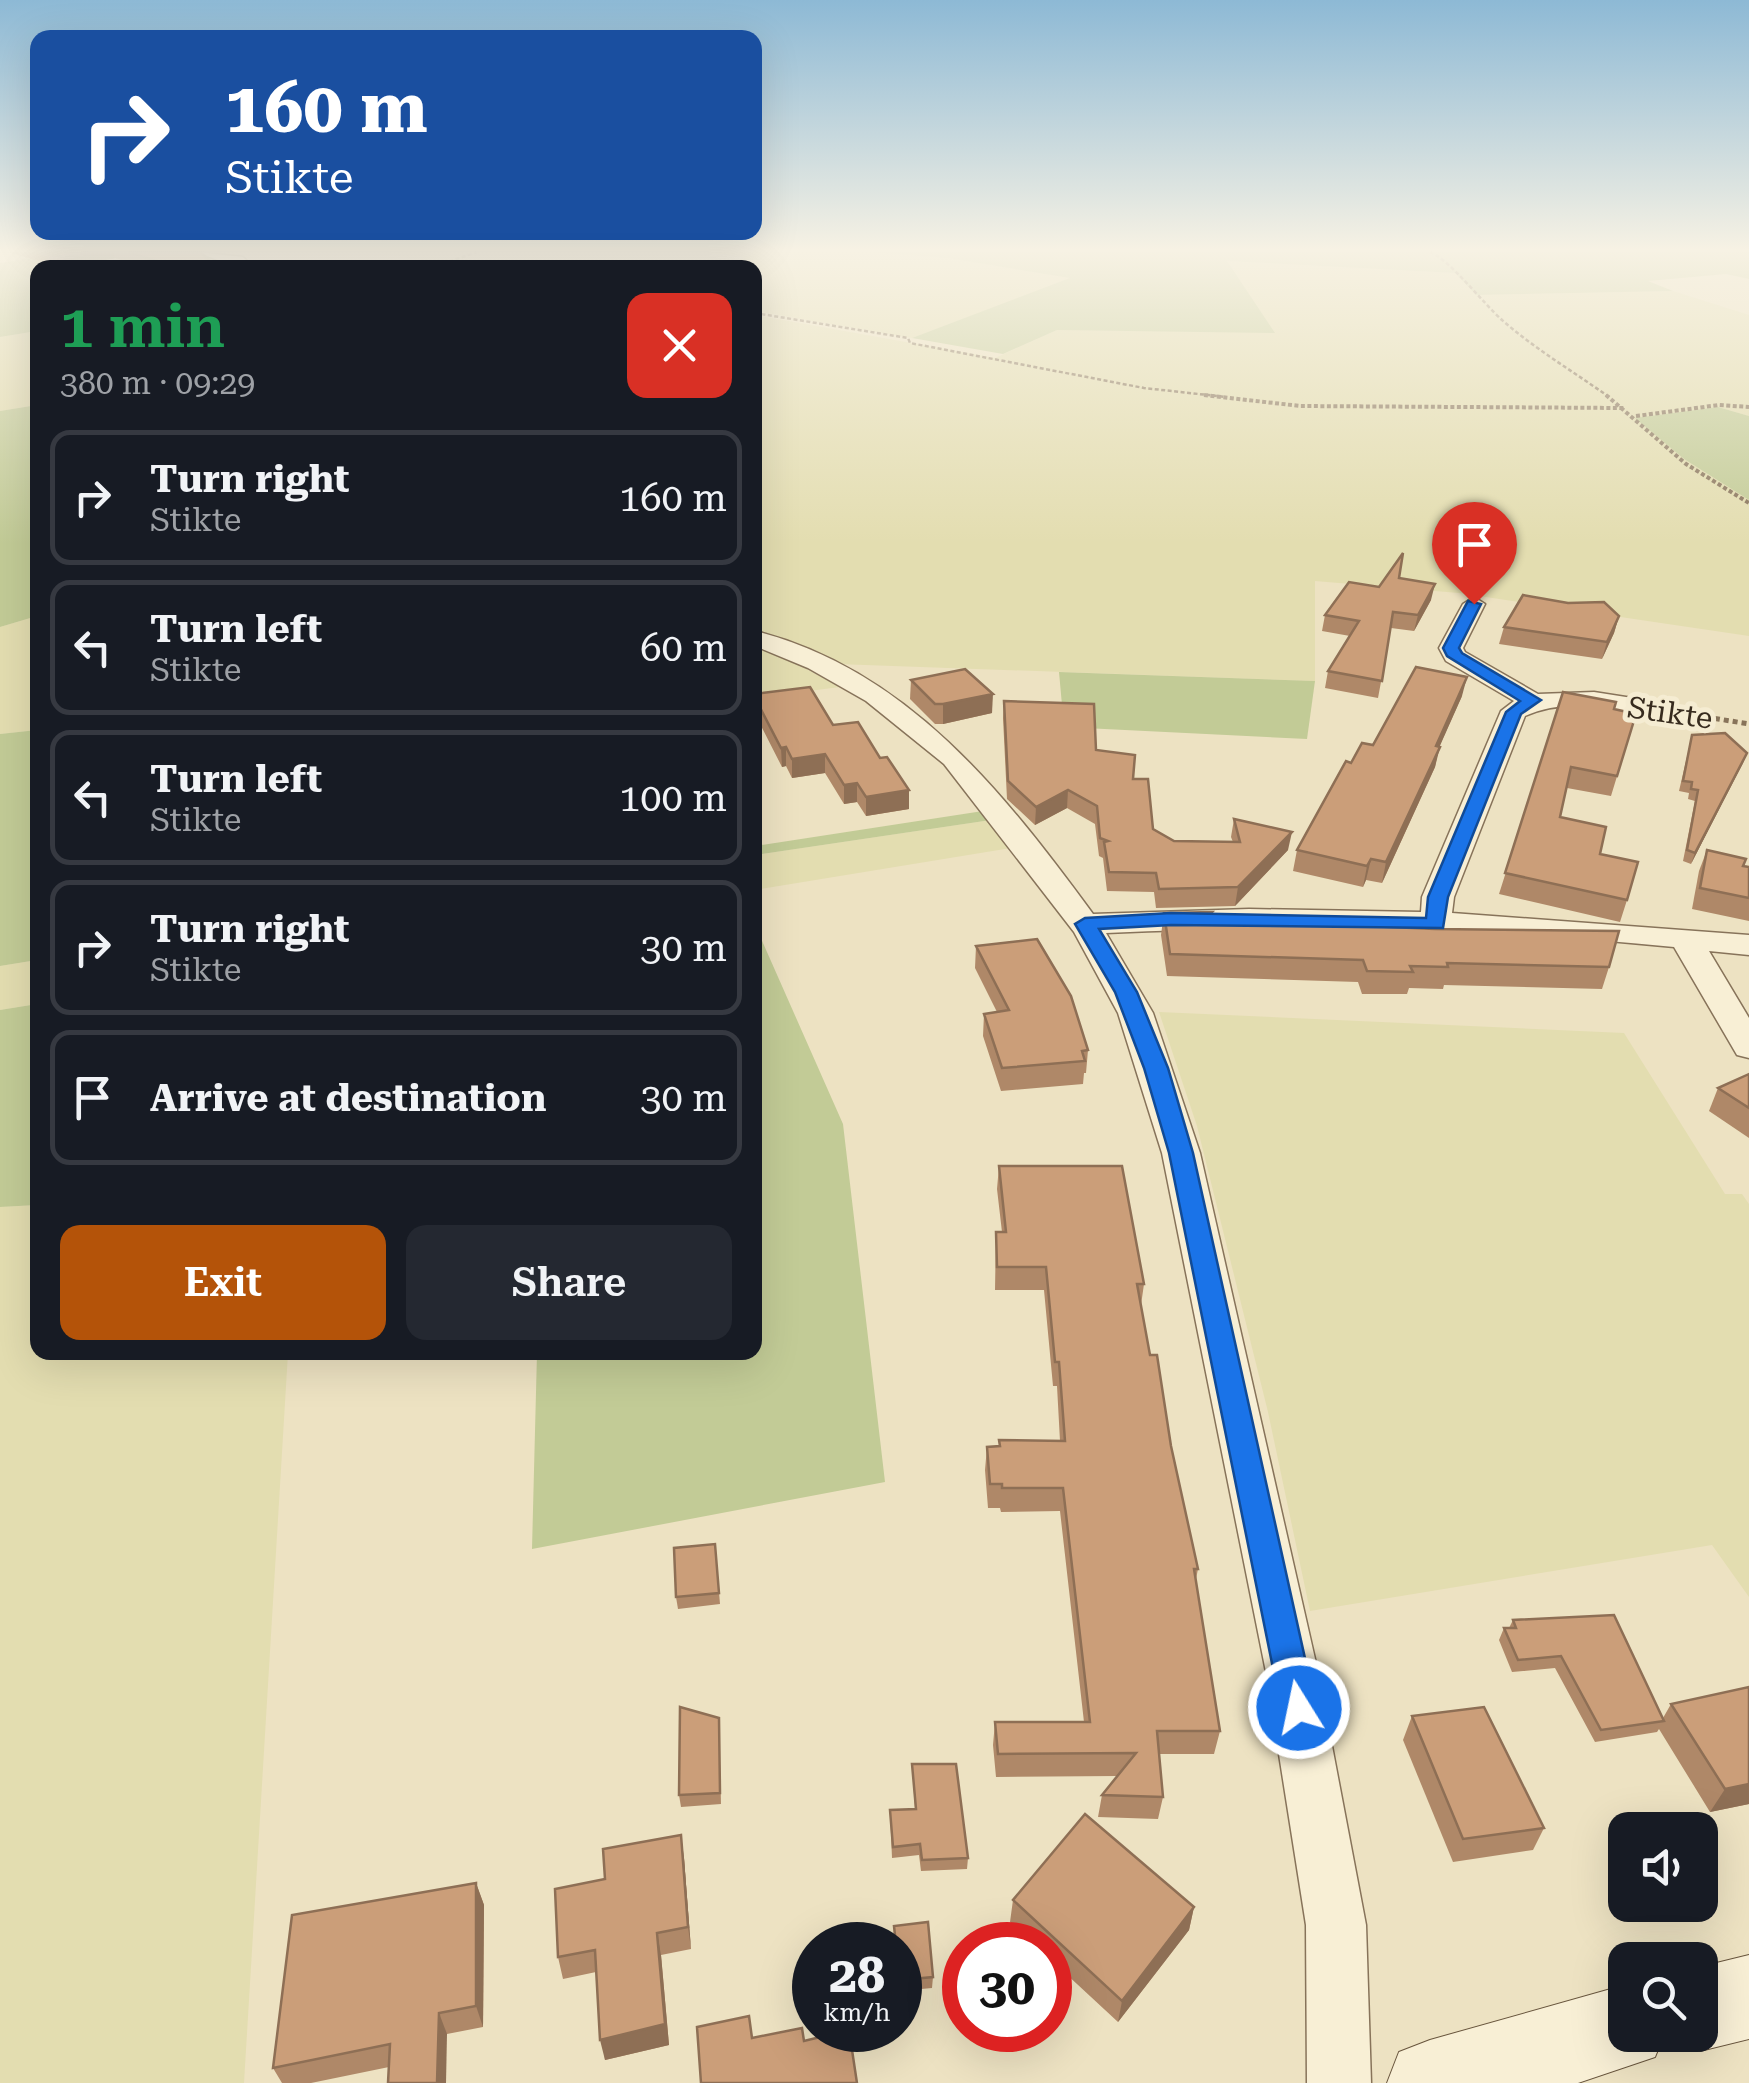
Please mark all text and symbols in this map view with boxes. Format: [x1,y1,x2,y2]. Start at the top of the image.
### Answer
text: 160 m [225,67,428,149]
icon: right [60,70,190,200]
text: Stikte [225,151,354,204]
text: 1 min [60,291,225,362]
button: close [627,293,732,398]
text: 380 m · 09:29 [60,364,255,402]
text: Turn right [150,457,349,501]
icon: right [65,470,120,525]
text: 160 m [619,476,727,520]
text: Stikte [150,501,241,539]
pin [1432,502,1517,605]
icon: arrive [1447,517,1502,572]
text: Turn left [150,607,322,651]
icon: left [65,620,120,675]
text: 60 m [640,626,727,670]
text: Stikte [150,651,241,689]
street label: Stikte [1625,689,1715,736]
text: Turn left [150,757,322,801]
icon: left [65,770,120,825]
text: 100 m [619,776,727,820]
text: Stikte [150,801,241,839]
text: Turn right [150,907,349,951]
icon: right [65,920,120,975]
text: 30 m [640,926,727,970]
text: Stikte [150,951,241,989]
icon: arrive [65,1070,120,1125]
text: Arrive at destination [150,1076,546,1120]
text: 30 m [640,1076,727,1120]
button: Exit [60,1225,386,1340]
button: Share [406,1225,732,1340]
position arrow [1247,1656,1351,1760]
map controls [1608,1812,1718,2052]
button: sound [1608,1812,1718,1922]
speed limit sign: 30 [942,1922,1072,2052]
button: search [1608,1942,1718,2052]
text: 28 [829,1946,885,2004]
text: km/h [824,1998,890,2027]

